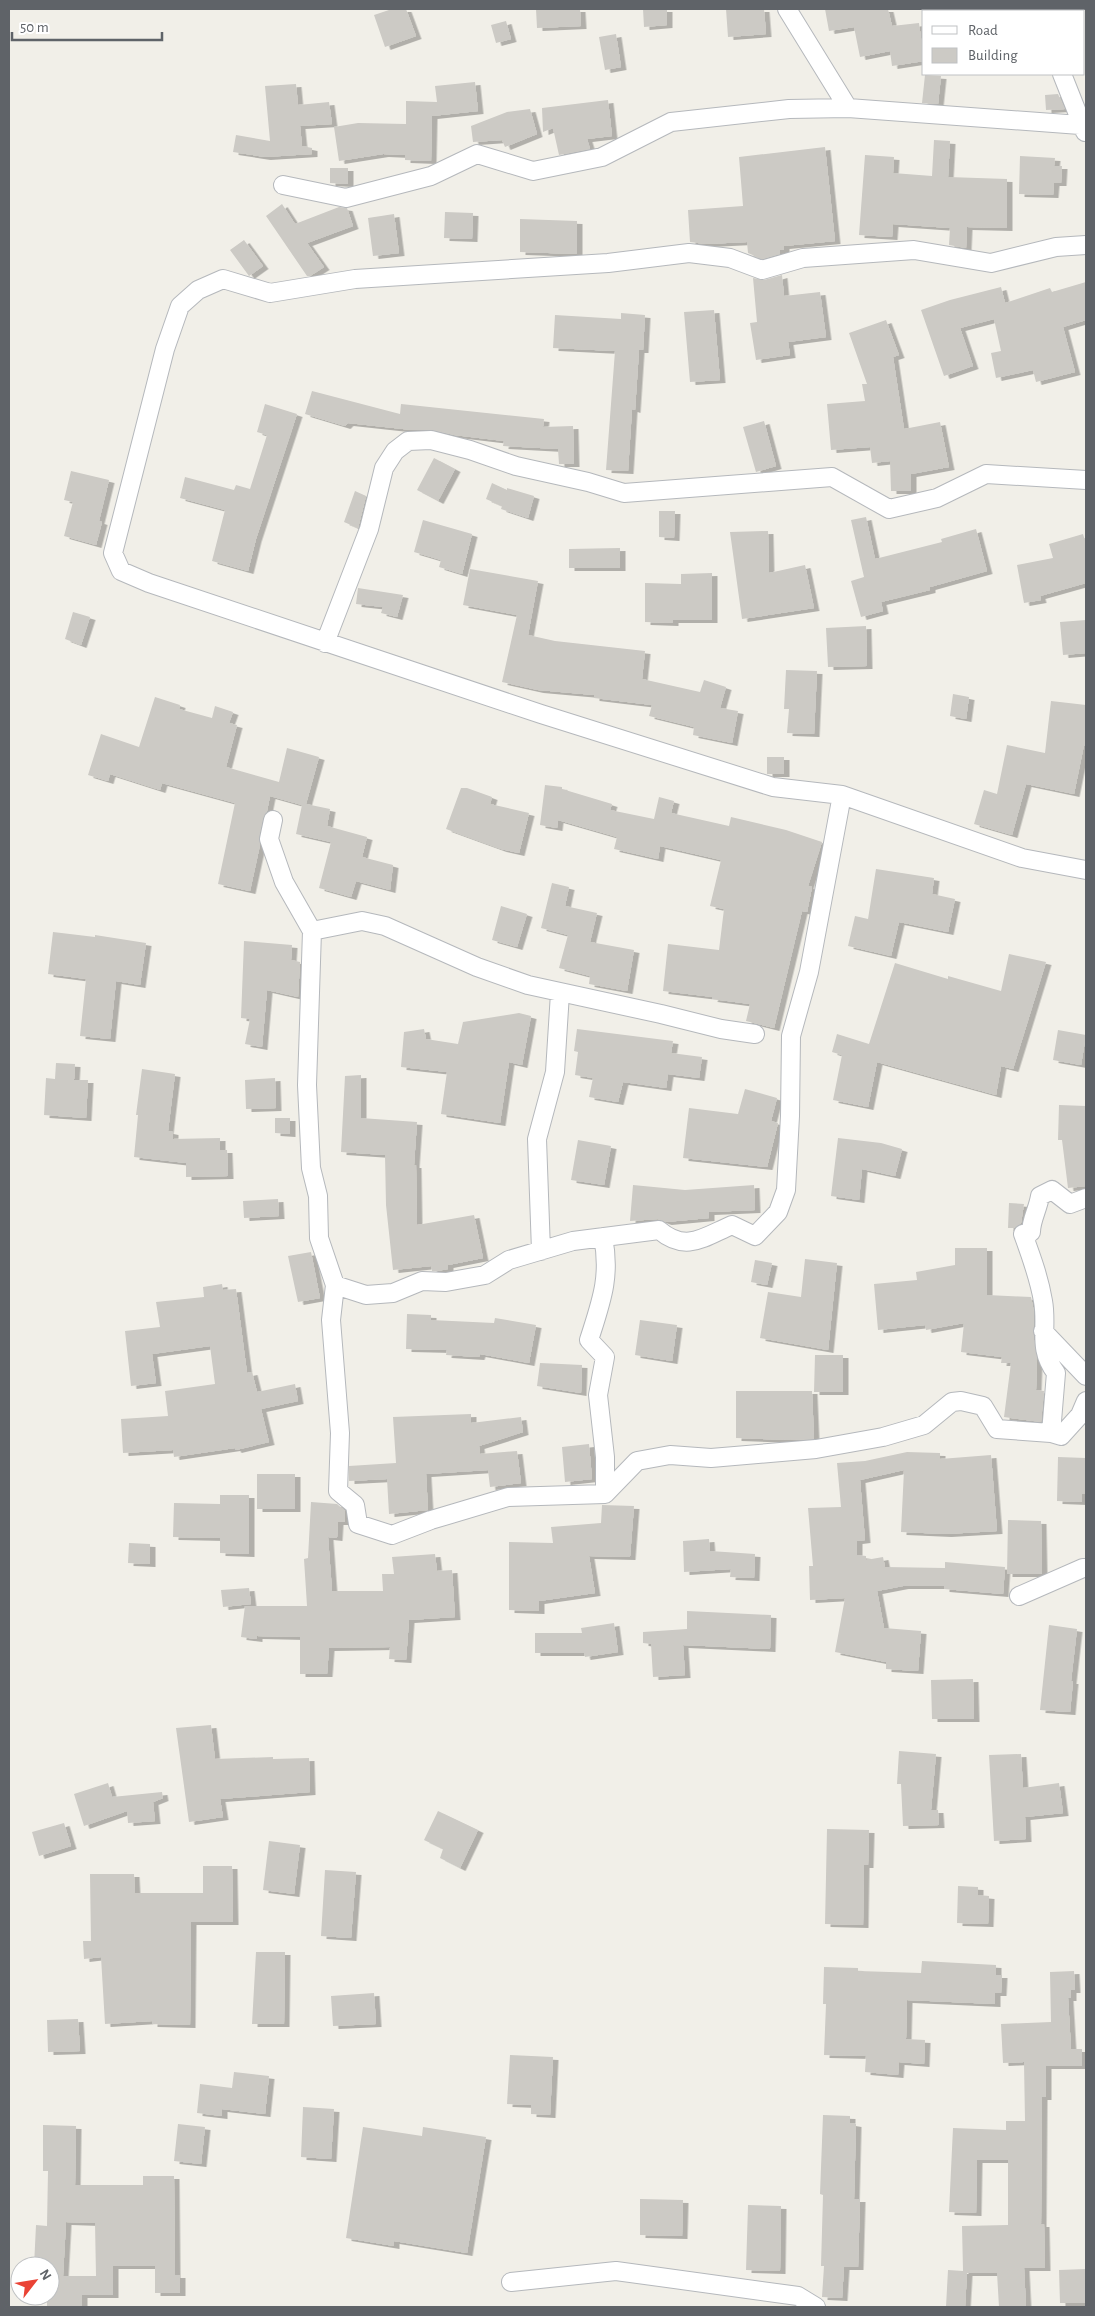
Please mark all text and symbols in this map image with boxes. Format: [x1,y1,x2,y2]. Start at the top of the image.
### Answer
scale bar [12,10,162,42]
legend [922,10,1085,75]
text: 50 m [20,20,49,35]
text: Road [968,23,998,38]
text: Building [968,48,1018,63]
north arrow [10,2256,60,2306]
text: N [37,2267,54,2283]

